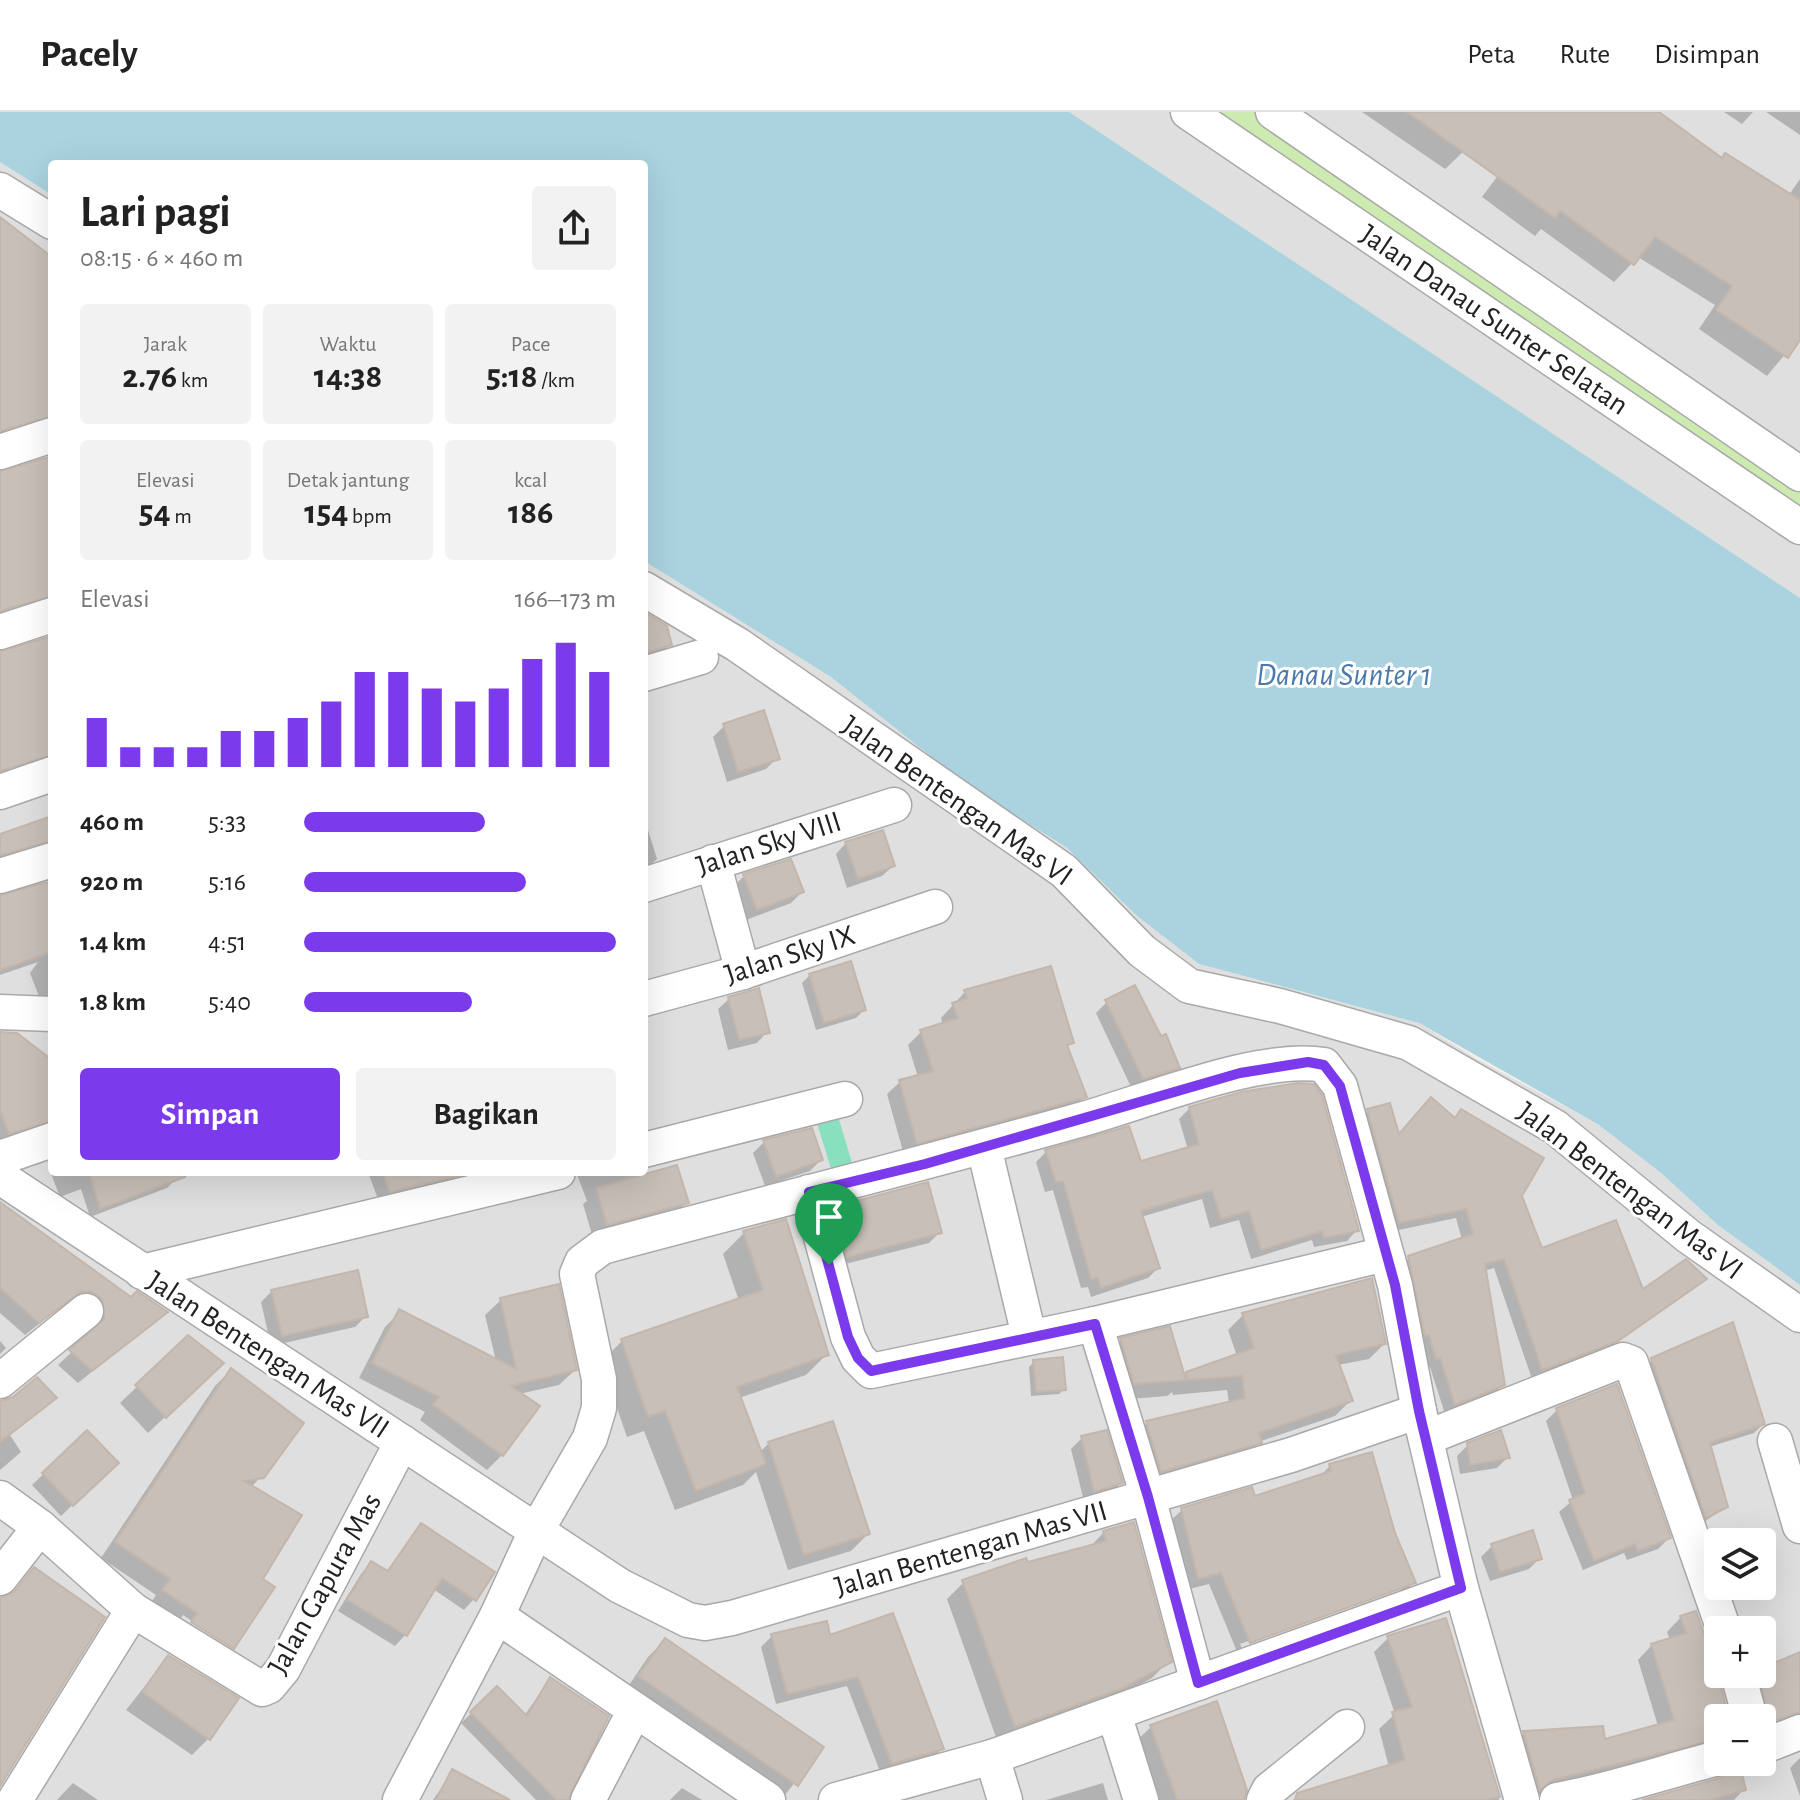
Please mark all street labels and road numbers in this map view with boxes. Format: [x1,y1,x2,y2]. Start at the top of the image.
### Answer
street label: Jalan Danau Sunter Selatan [1355,219,1633,421]
street label: Jalan Bentengan Mas VI [836,710,1078,892]
street label: Jalan Sky VIII [693,807,845,881]
street label: Jalan Sky IX [721,920,859,990]
street label: Jalan Bentengan Mas VI [1512,1097,1748,1285]
street label: Jalan Bentengan Mas VII [142,1266,394,1444]
street label: Jalan Gapura Mas [263,1488,387,1680]
street label: Jalan Bentengan Mas VII [831,1496,1111,1602]

